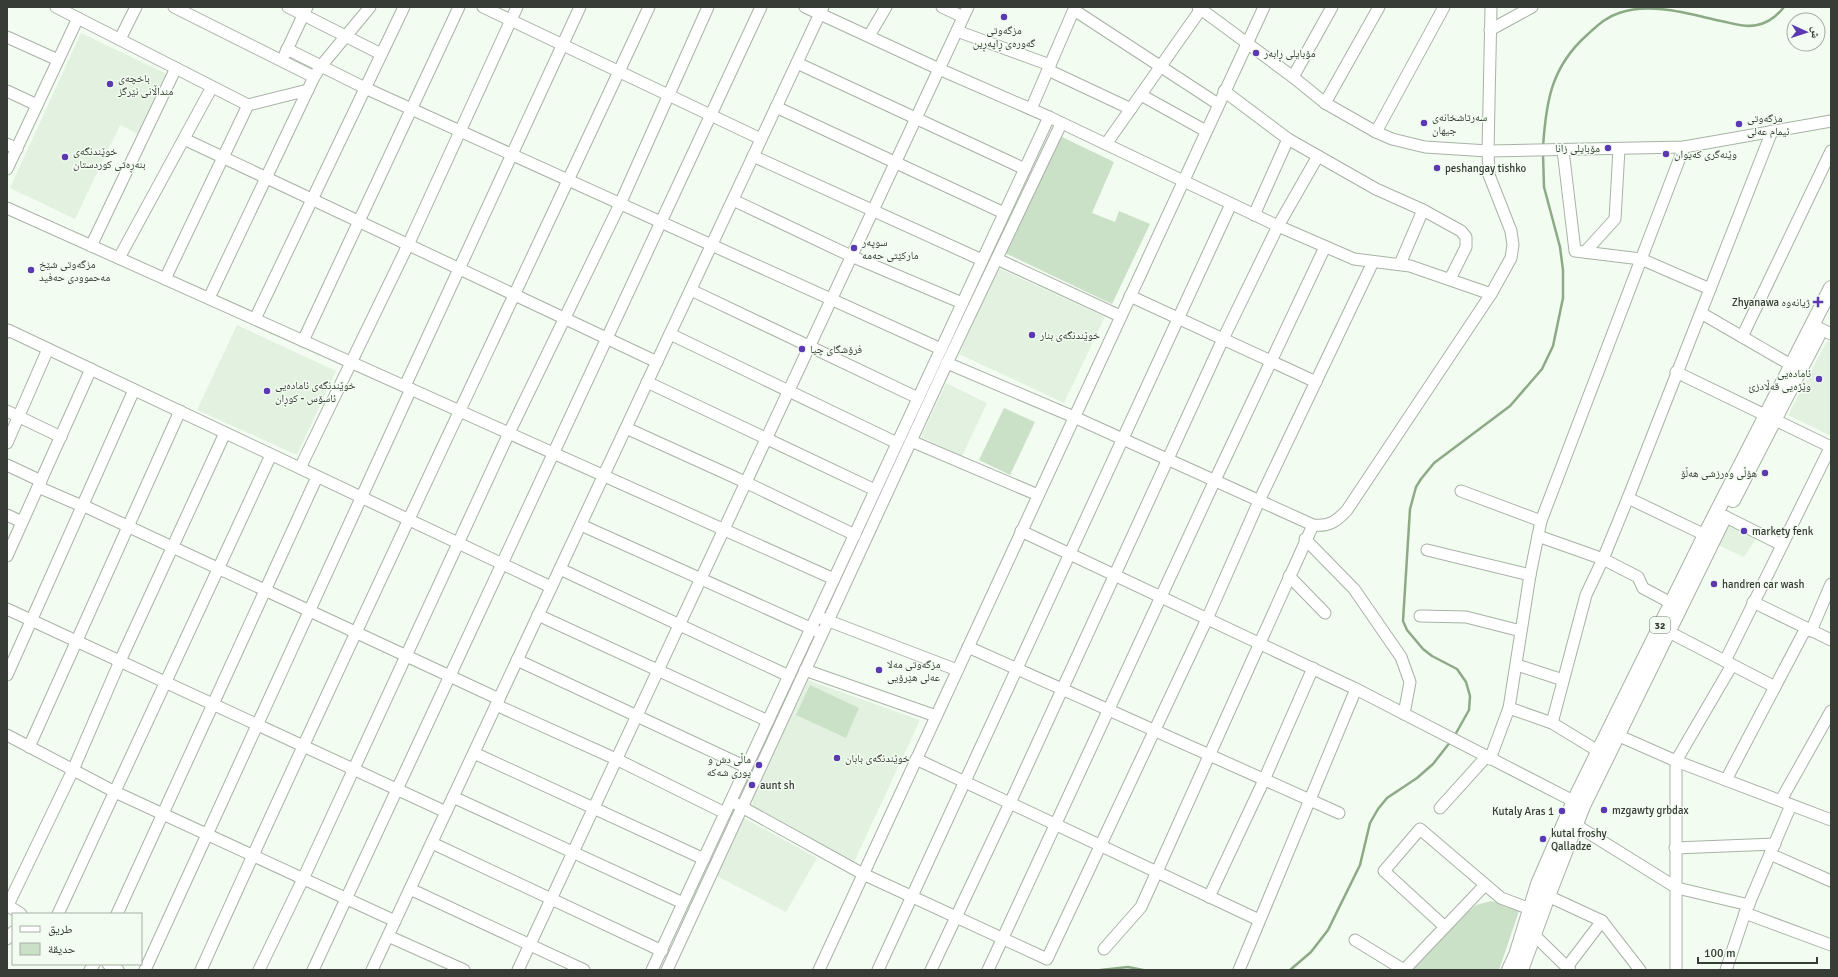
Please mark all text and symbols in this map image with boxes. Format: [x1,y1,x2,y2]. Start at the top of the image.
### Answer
marker: مزگەوتی گەورەی ڕاپەڕین [999,12,1009,22]
north arrow [1786,12,1826,52]
place label: مزگەوتی گەورەی ڕاپەڕین [973,24,1036,52]
text: ش [1808,26,1822,39]
place label: مۆبایلی ڕابەر [1263,47,1316,62]
marker: مۆبایلی ڕابەر [1251,48,1261,58]
place label: باخچەی منداڵانی نێرگز [117,72,173,98]
marker: باخچەی منداڵانی نێرگز [105,79,115,89]
place label: سەرتاشخانەی جیهان [1432,111,1487,137]
place label: مزگەوتی ئیمام عەلی [1747,112,1790,138]
marker: سەرتاشخانەی جیهان [1419,118,1429,128]
marker: مزگەوتی ئیمام عەلی [1734,119,1744,129]
place label: مۆبایلی زانا [1555,142,1600,155]
marker: مۆبایلی زانا [1603,143,1613,153]
place label: خوێندنگەی بنەڕەتی کوردستان [73,145,146,173]
place label: وێنەگری کەیوان [1674,148,1737,161]
marker: وێنەگری کەیوان [1661,149,1671,159]
marker: خوێندنگەی بنەڕەتی کوردستان [60,152,70,162]
place label: peshangay tishko [1445,162,1527,175]
marker: peshangay tishko [1432,163,1442,173]
place label: سوپەر مارکێتی حەمە [861,236,918,262]
marker: سوپەر مارکێتی حەمە [849,243,859,253]
place label: مزگەوتی شێخ مەحموودی حەفید [39,258,110,284]
marker: مزگەوتی شێخ مەحموودی حەفید [26,265,36,275]
place label: Zhyanawa ژیانەوە [1732,296,1810,309]
marker: Zhyanawa ژیانەوە [1813,297,1823,307]
place label: خوێندنگەی بنار [1039,329,1100,342]
marker: خوێندنگەی بنار [1027,330,1037,340]
place label: فرۆشگای چیا [810,343,863,356]
marker: فرۆشگای چیا [797,344,807,354]
place label: ئامادەیی وێژەیی قەڵادزێ [1749,367,1811,393]
marker: ئامادەیی وێژەیی قەڵادزێ [1814,374,1824,384]
place label: خوێندنگەی ئامادەیی ئاسۆس - کوڕان [275,379,356,407]
marker: خوێندنگەی ئامادەیی ئاسۆس - کوڕان [262,386,272,396]
place label: ھۆڵی وەرزشی ھەڵۆ [1681,466,1757,480]
marker: ھۆڵی وەرزشی ھەڵۆ [1760,468,1770,478]
place label: markety fenk [1752,525,1814,538]
marker: markety fenk [1739,526,1749,536]
place label: handren car wash [1722,578,1805,591]
marker: handren car wash [1709,579,1719,589]
road number: 32 [1650,617,1670,633]
place label: مزگەوتی مەلا عەلی هێرۆیی [887,658,941,684]
marker: مزگەوتی مەلا عەلی هێرۆیی [874,665,884,675]
place label: ماڵی دش و پوری شەکە [707,752,751,779]
place label: خوێندنگەی بابان [845,752,910,765]
marker: خوێندنگەی بابان [832,753,842,763]
marker: ماڵی دش و پوری شەکە [754,760,764,770]
place label: aunt sh [760,779,795,792]
marker: aunt sh [747,780,757,790]
place label: mzgawty grbdax [1612,804,1689,817]
place label: Kutaly Aras 1 [1492,805,1554,818]
marker: mzgawty grbdax [1599,805,1609,815]
marker: Kutaly Aras 1 [1557,806,1567,816]
place label: kutal froshy Qalladze [1551,827,1607,853]
marker: kutal froshy Qalladze [1538,834,1548,844]
legend [12,913,142,965]
text: طريق [48,922,73,937]
scale bar [1698,939,1817,965]
text: حديقة [48,942,76,957]
text: 100 m [1704,946,1736,961]

